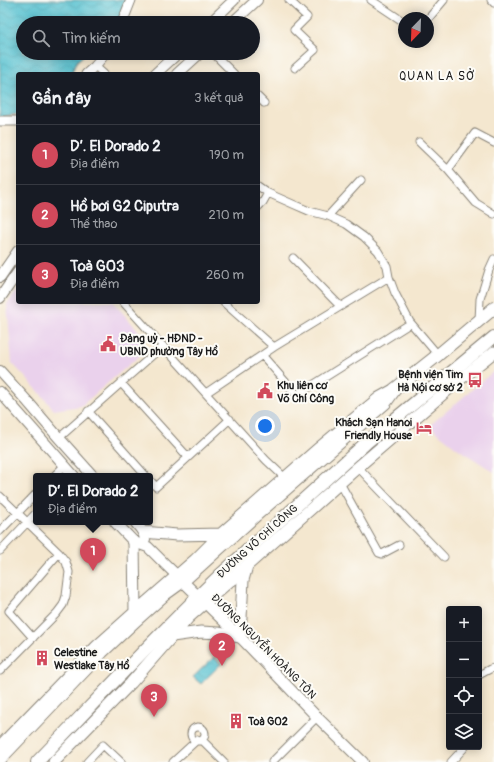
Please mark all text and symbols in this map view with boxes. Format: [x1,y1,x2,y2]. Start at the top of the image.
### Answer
north arrow [398,12,434,48]
search box [16,16,260,60]
icon: search [30,27,52,49]
text: Tìm kiếm [62,29,121,48]
district label: QUAN LA SỞ [399,68,475,84]
text: Gần đây [32,88,91,109]
text: 3 kết quả [194,90,244,106]
text: D’. El Dorado 2 [70,137,161,156]
text: 1 [42,147,48,163]
text: 190 m [209,147,244,163]
text: Địa điểm [70,156,119,172]
text: Hồ bơi G2 Ciputra [70,197,179,216]
text: 2 [41,207,49,223]
text: 210 m [208,207,244,223]
text: Thể thao [70,216,117,232]
text: Toà G03 [70,257,124,276]
text: 3 [41,267,49,283]
text: 260 m [206,267,244,283]
text: Địa điểm [70,276,119,292]
place label: Đảng uỷ - HĐND - UBND phường Tây Hồ [120,332,218,358]
public building icon: Đảng uỷ - HĐND - UBND phường Tây Hồ [99,335,117,353]
place label: Bệnh viện Tim Hà Nội cơ sở 2 [397,368,463,394]
bus stop icon: Bệnh viện Tim Hà Nội cơ sở 2 [466,371,484,389]
place label: Khu liên cơ Võ Chí Công [277,379,334,405]
public building icon: Khu liên cơ Võ Chí Công [256,382,274,400]
your location [255,416,275,436]
place label: Khách Sạn Hanoi Friendly House [335,416,413,442]
hotel icon: Khách Sạn Hanoi Friendly House [415,419,433,437]
popup [33,473,153,525]
text: D’. El Dorado 2 [48,482,138,501]
text: Địa điểm [48,501,97,517]
street label: ĐƯỜNG VÕ CHÍ CÔNG [214,502,300,581]
pin: 1 [80,538,106,571]
street label: ĐƯỜNG NGUYỄN HOÀNG TÔN [208,590,320,702]
map controls [446,606,482,750]
button: + [446,606,482,642]
pin: 2 [209,633,235,666]
button: − [446,642,482,678]
place label: Celestine Westlake Tây Hồ [54,646,130,672]
building icon: Celestine Westlake Tây Hồ [33,649,51,667]
button: locate [446,678,482,714]
pin: 3 [141,684,167,717]
building icon: Toà G02 [227,712,245,730]
button: layers [446,714,482,750]
place label: Toà G02 [247,715,288,728]

